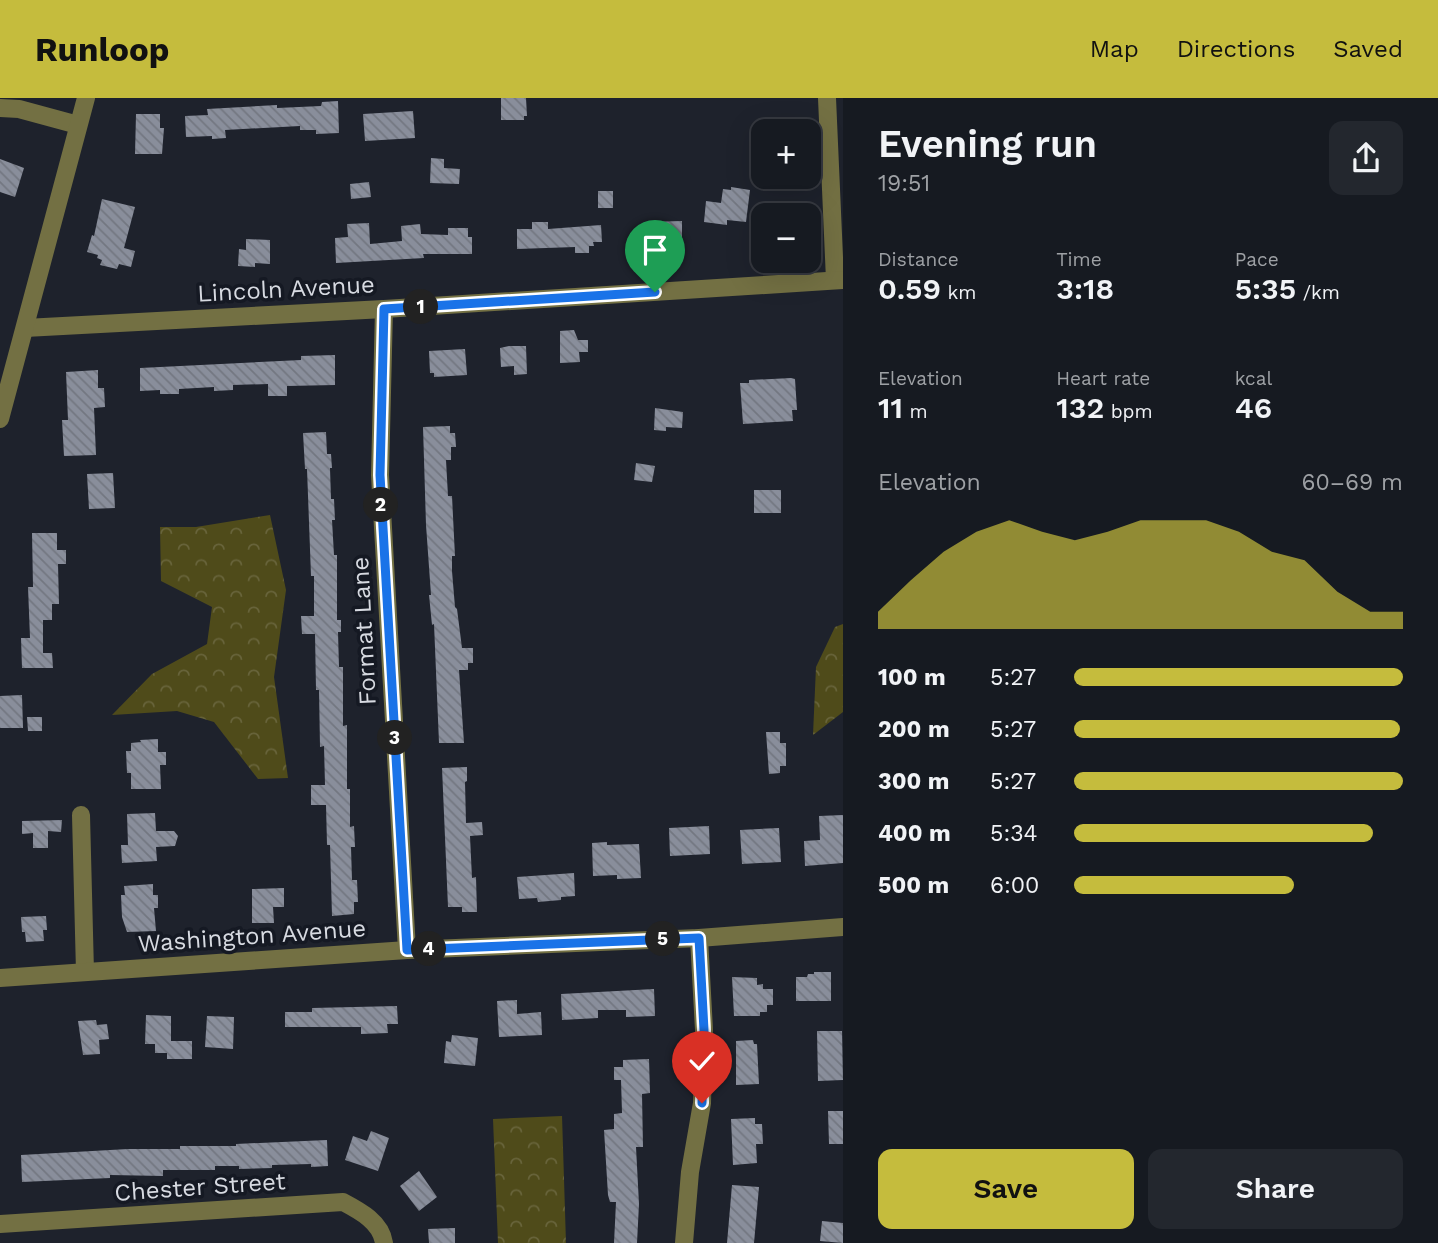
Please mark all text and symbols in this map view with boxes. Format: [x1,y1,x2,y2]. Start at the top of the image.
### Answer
text: Runloop [35,30,170,69]
text: Map [1090,35,1139,63]
text: Directions [1177,35,1295,63]
text: Saved [1333,35,1403,63]
map controls [751,119,821,273]
button: + [751,119,821,189]
button: share [1329,121,1403,195]
text: Evening run [878,122,1097,166]
text: 19:51 [878,170,930,197]
button: − [751,203,821,273]
pin [625,220,685,292]
icon: arrive [636,231,674,269]
text: Distance [878,248,959,271]
text: Time [1056,248,1102,271]
text: Pace [1235,248,1279,271]
street label: Lincoln Avenue [197,270,375,308]
text: 0.59 [878,271,941,306]
text: 3:18 [1056,271,1114,306]
text: 5:35 [1235,271,1296,306]
text: km [941,281,976,304]
text: /km [1296,281,1340,304]
pin: 1 [404,290,438,325]
text: 1 [416,295,425,318]
text: Elevation [878,367,963,390]
text: Heart rate [1056,367,1150,390]
text: kcal [1235,367,1272,390]
text: 11 [878,390,903,425]
text: 132 [1056,390,1104,425]
text: 46 [1235,390,1272,425]
text: m [903,400,928,423]
text: bpm [1104,400,1153,423]
text: Elevation [878,469,981,496]
text: 60–69 m [1302,469,1403,496]
pin: 2 [364,488,398,522]
text: 2 [375,493,386,516]
street label: Format Lane [346,556,382,706]
text: 100 m [878,664,946,691]
text: 5:27 [990,664,1036,691]
text: 200 m [878,716,950,743]
text: 5:27 [990,716,1036,743]
pin: 3 [378,720,412,756]
text: 3 [389,726,400,749]
text: 300 m [878,768,949,795]
text: 5:27 [990,768,1036,795]
text: 400 m [878,820,951,847]
text: 5:34 [990,820,1038,847]
text: 500 m [878,872,949,899]
text: 6:00 [990,872,1039,899]
street label: Washington Avenue [137,914,367,958]
pin: 5 [646,922,680,956]
text: 5 [657,927,668,950]
pin: 4 [412,932,446,966]
text: 4 [422,937,435,960]
pin [672,1031,732,1103]
icon: check [683,1042,721,1080]
button: Save [878,1149,1134,1229]
button: Share [1148,1149,1403,1229]
street label: Chester Street [114,1167,286,1207]

